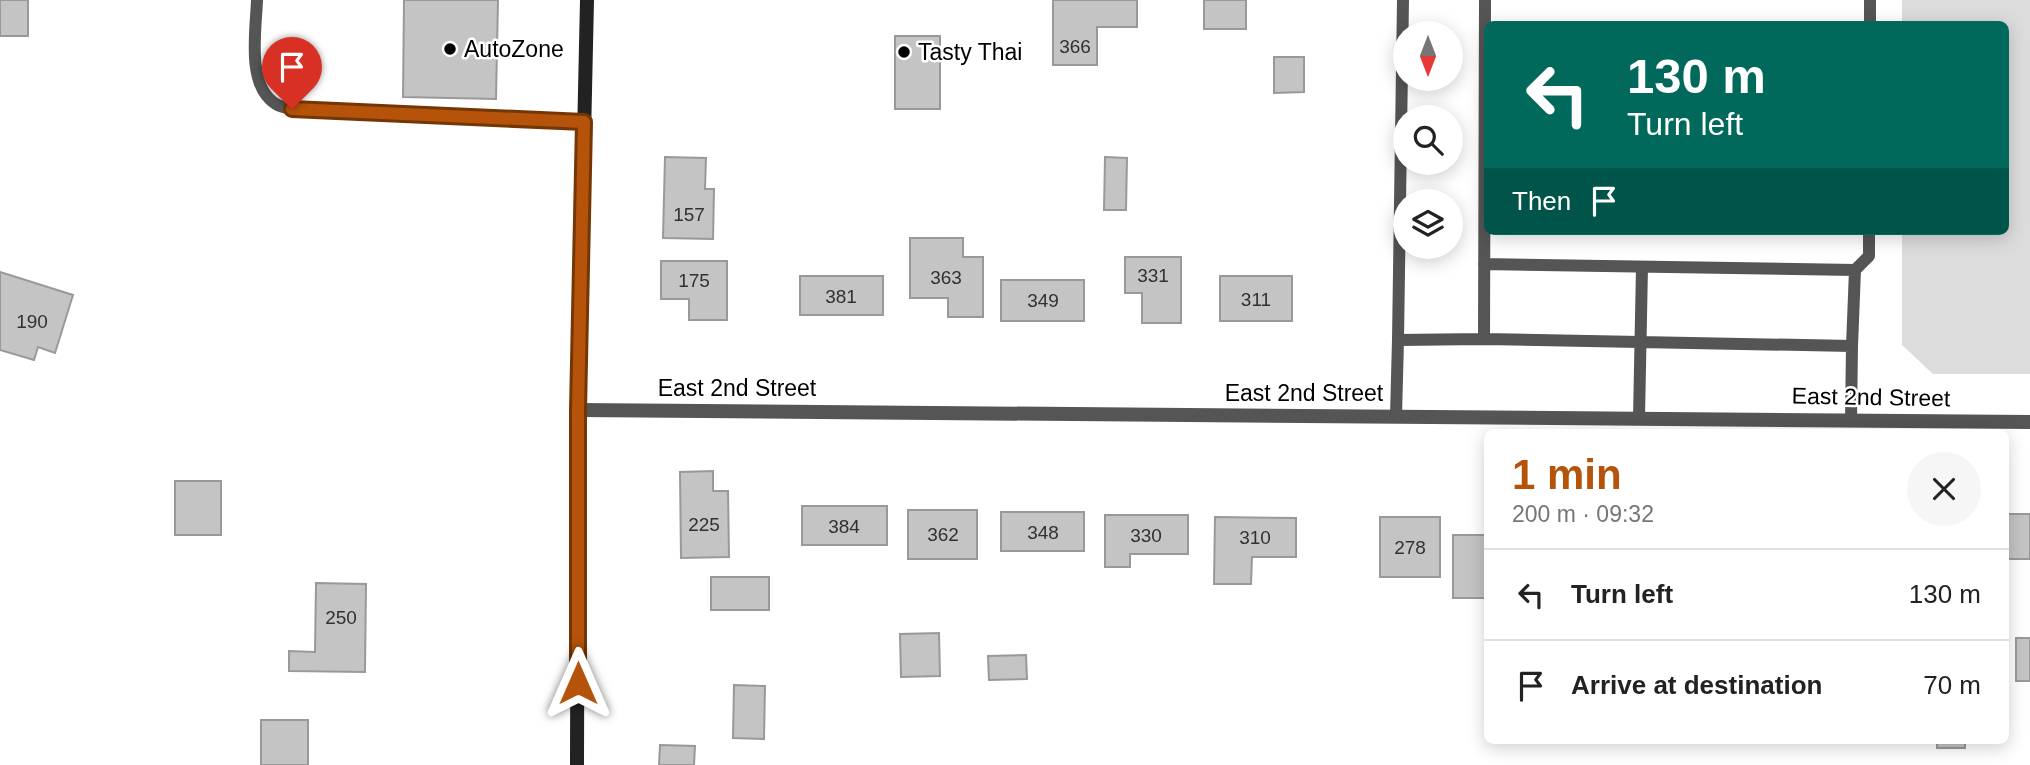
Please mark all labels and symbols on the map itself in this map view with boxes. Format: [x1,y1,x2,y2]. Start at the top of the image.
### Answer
north arrow [1393,21,1463,91]
place label: AutoZone [464,36,564,62]
house number: 366 [1059,36,1091,57]
pin [262,37,322,109]
place label: Tasty Thai [918,39,1022,65]
marker: AutoZone [442,41,458,57]
marker: Tasty Thai [896,44,912,60]
house number: 157 [673,204,705,225]
house number: 331 [1137,265,1169,286]
house number: 363 [930,267,962,288]
house number: 175 [678,270,710,291]
house number: 381 [825,286,857,307]
house number: 311 [1241,289,1271,310]
house number: 349 [1027,290,1059,311]
house number: 190 [16,311,48,332]
street label: East 2nd Street [658,375,817,401]
street label: East 2nd Street [1225,380,1384,406]
street label: East 2nd Street [1792,383,1951,411]
house number: 225 [688,514,720,535]
house number: 384 [828,516,860,537]
house number: 348 [1027,522,1059,543]
house number: 362 [927,524,959,545]
house number: 330 [1130,525,1162,546]
house number: 310 [1239,527,1271,548]
house number: 278 [1394,537,1426,558]
house number: 250 [325,607,357,628]
position arrow [541,646,615,720]

